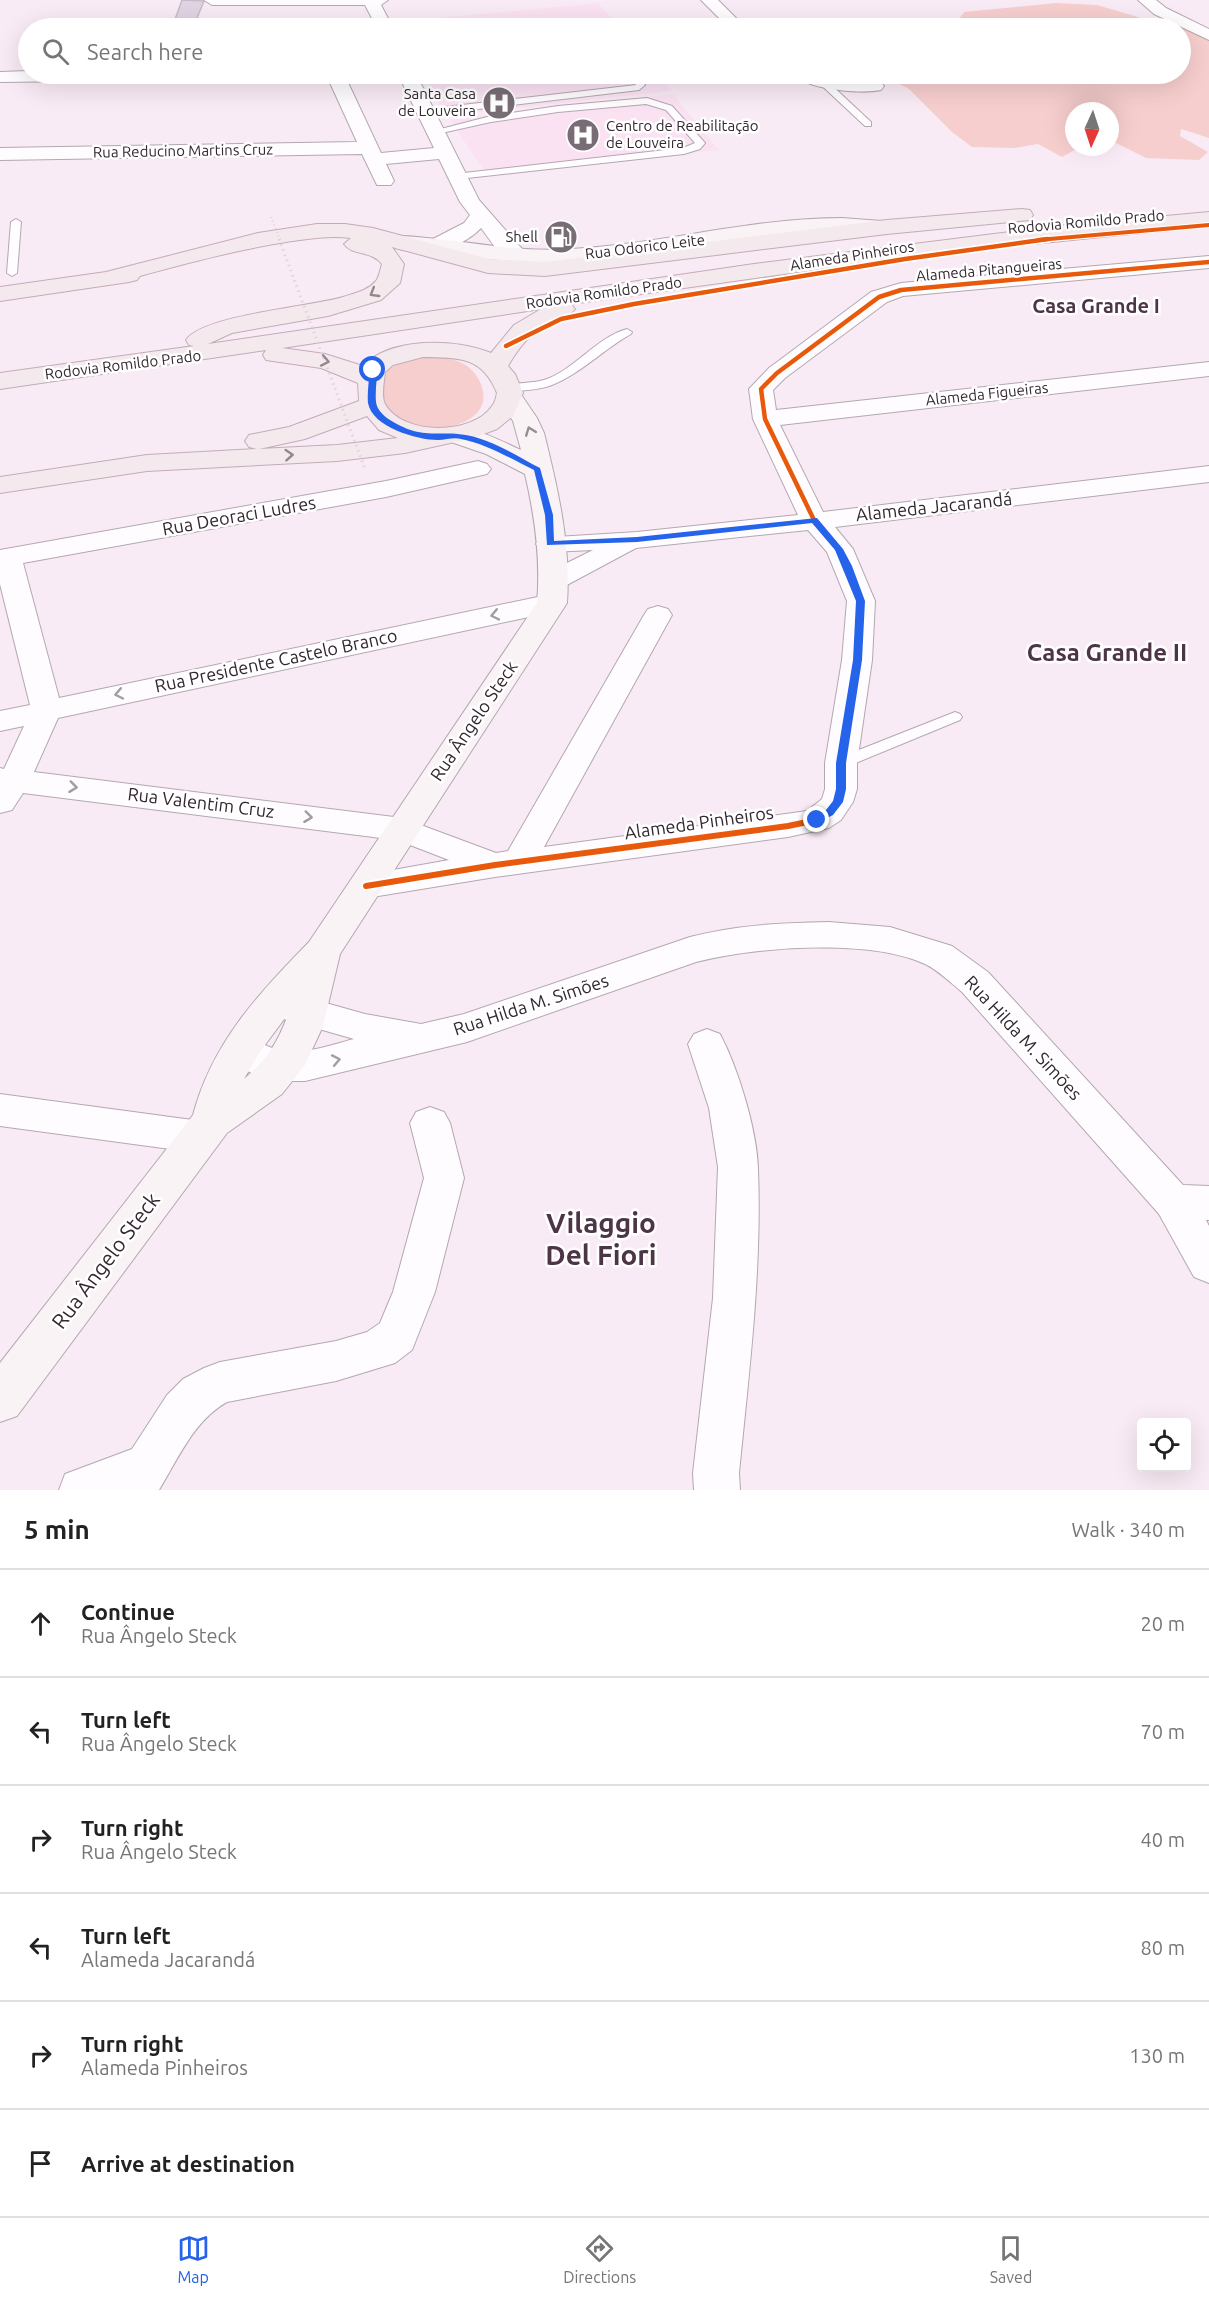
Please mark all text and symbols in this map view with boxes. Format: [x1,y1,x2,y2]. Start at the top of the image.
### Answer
search box [18,18,1191,84]
icon: search [39,35,72,68]
text: Search here [87,39,203,64]
place label: Santa Casa de Louveira [398,85,476,119]
hospital icon: Santa Casa de Louveira [481,85,517,121]
north arrow [1065,102,1119,156]
hospital icon: Centro de Reabilitação de Louveira [565,117,601,153]
place label: Centro de Reabilitação de Louveira [606,117,759,151]
street label: Rua Reducino Martins Cruz [93,140,273,161]
street label: Rodovia Romildo Prado [1007,206,1165,237]
fuel station icon: Shell [543,219,579,255]
place label: Shell [505,228,538,245]
street label: Rua Odorico Leite [584,231,706,262]
street label: Alameda Pinheiros [789,237,915,274]
street label: Alameda Pitangueiras [915,255,1063,284]
street label: Rodovia Romildo Prado [525,273,683,312]
one-way arrow [370,285,380,297]
district label: Casa Grande I [1032,294,1160,317]
street label: Rodovia Romildo Prado [44,346,202,383]
one-way arrow [320,354,330,367]
route start [359,356,385,382]
street label: Alameda Figueiras [925,379,1049,408]
one-way arrow [525,427,537,438]
one-way arrow [285,449,294,462]
street label: Alameda Jacarandá [855,488,1013,524]
street label: Rua Deoraci Ludres [161,492,317,538]
one-way arrow [490,607,500,620]
street label: Rua Presidente Castelo Branco [153,625,399,696]
district label: Casa Grande II [1027,639,1187,666]
street label: Rua Ângelo Steck [425,656,521,784]
one-way arrow [114,687,124,700]
one-way arrow [68,780,77,793]
street label: Rua Valentim Cruz [127,783,276,821]
street label: Alameda Pinheiros [623,802,775,842]
route end [803,806,829,832]
one-way arrow [303,810,312,823]
street label: Rua Hilda M. Simões [450,969,611,1039]
street label: Rua Hilda M. Simões [961,971,1086,1104]
one-way arrow [330,1054,340,1067]
street label: Rua Ângelo Steck [46,1187,164,1333]
district label: Vilaggio Del Fiori [545,1207,657,1270]
map controls [1137,1418,1191,1472]
button: locate [1137,1418,1191,1472]
text: 5 min [24,1515,90,1544]
text: Walk · 340 m [1072,1518,1185,1541]
text: Continue [81,1599,175,1624]
icon: ahead [24,1607,57,1640]
text: 20 m [1141,1612,1185,1635]
text: Rua Ângelo Steck [81,1624,237,1647]
text: Turn left [81,1707,171,1732]
icon: left [24,1715,57,1748]
text: 70 m [1141,1720,1185,1743]
text: Rua Ângelo Steck [81,1732,237,1755]
text: Turn right [81,1815,183,1840]
icon: right [24,1823,57,1856]
text: 40 m [1141,1828,1185,1851]
text: Rua Ângelo Steck [81,1840,237,1863]
text: Turn left [81,1923,171,1948]
icon: left [24,1931,57,1964]
text: 80 m [1141,1936,1185,1959]
text: Alameda Jacarandá [81,1948,255,1971]
text: Turn right [81,2031,183,2056]
icon: right [24,2039,57,2072]
text: 130 m [1129,2044,1185,2067]
text: Alameda Pinheiros [81,2056,248,2079]
icon: arrive [24,2147,57,2180]
text: Arrive at destination [81,2151,295,2176]
tab: Map [177,2232,210,2286]
tab: Directions [563,2232,636,2286]
tab: Saved [990,2232,1032,2286]

